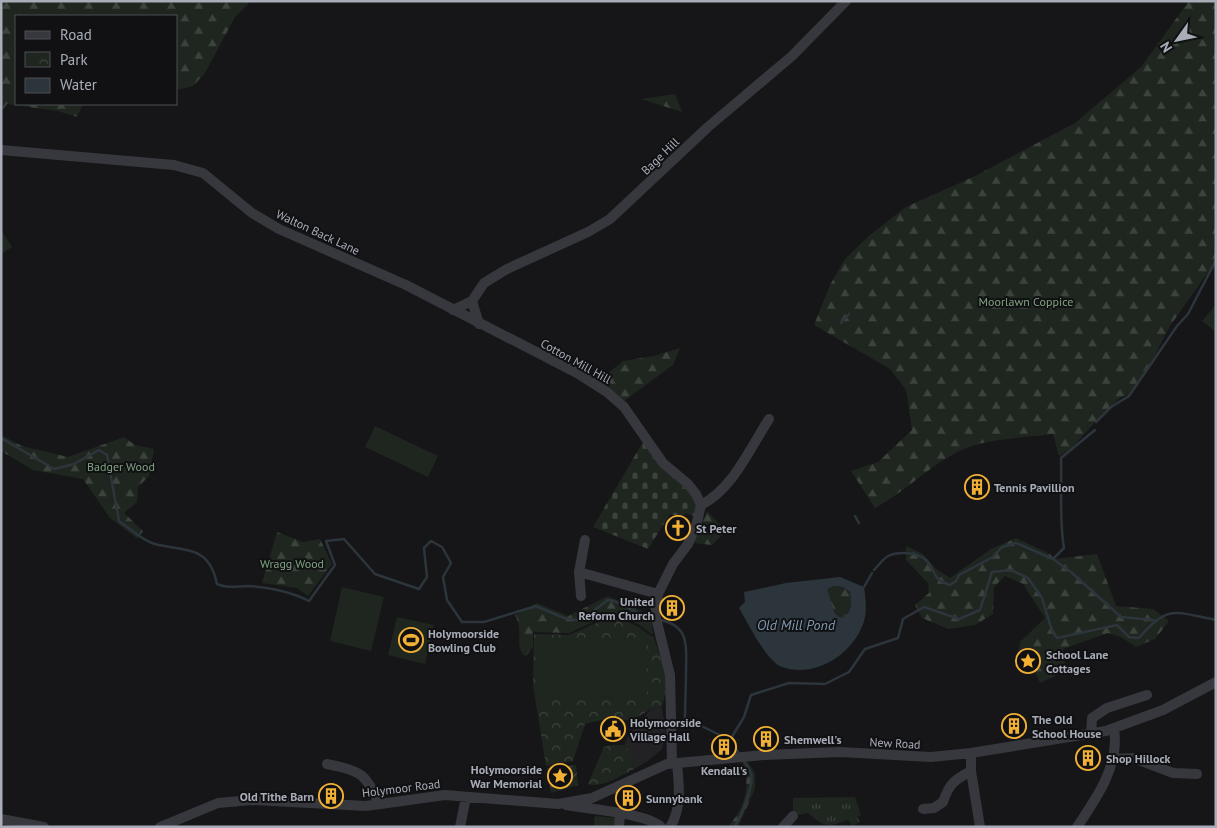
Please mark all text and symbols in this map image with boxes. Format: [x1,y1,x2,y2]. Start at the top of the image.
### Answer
legend [15,15,178,105]
north arrow [1152,15,1202,65]
text: Road [60,25,92,44]
text: N [1156,38,1176,56]
text: Park [60,50,88,69]
text: Water [60,75,97,94]
street label: Bage Hill [638,134,682,178]
street label: Walton Back Lane [274,206,362,258]
park label: Moorlawn Coppice [979,294,1073,309]
street label: Cotton Mill Hill [538,335,614,387]
park label: Badger Wood [87,459,155,474]
building icon: Tennis Pavillion [964,474,990,500]
place label: Tennis Pavillion [994,480,1074,495]
church icon: St Peter [665,515,691,541]
place label: St Peter [696,521,737,536]
park label: Wragg Wood [260,556,324,571]
place label: United Reform Church [579,594,654,623]
building icon: United Reform Church [659,595,685,621]
water label: Old Mill Pond [757,616,836,634]
place label: Holymoorside Bowling Club [428,626,499,655]
sports icon: Holymoorside Bowling Club [398,627,424,653]
place label: School Lane Cottages [1046,647,1108,676]
place icon: School Lane Cottages [1015,648,1041,674]
place label: The Old School House [1032,712,1101,741]
building icon: The Old School House [1001,713,1027,739]
place label: Holymoorside Village Hall [629,715,701,744]
public building icon: Holymoorside Village Hall [600,716,626,742]
building icon: Shemwell's [753,726,779,752]
place label: Shemwell's [784,732,842,747]
building icon: Kendall's [711,734,737,760]
street label: New Road [869,734,921,752]
building icon: Shop Hillock [1075,745,1101,771]
place label: Shop Hillock [1106,751,1171,766]
place label: Holymoorside War Memorial [470,762,542,791]
place icon: Holymoorside War Memorial [547,763,573,789]
place label: Kendall's [701,763,747,778]
street label: Holymoor Road [361,776,441,800]
building icon: Old Tithe Barn [318,783,344,809]
building icon: Sunnybank [615,785,641,811]
place label: Old Tithe Barn [240,789,314,804]
place label: Sunnybank [646,791,703,806]

